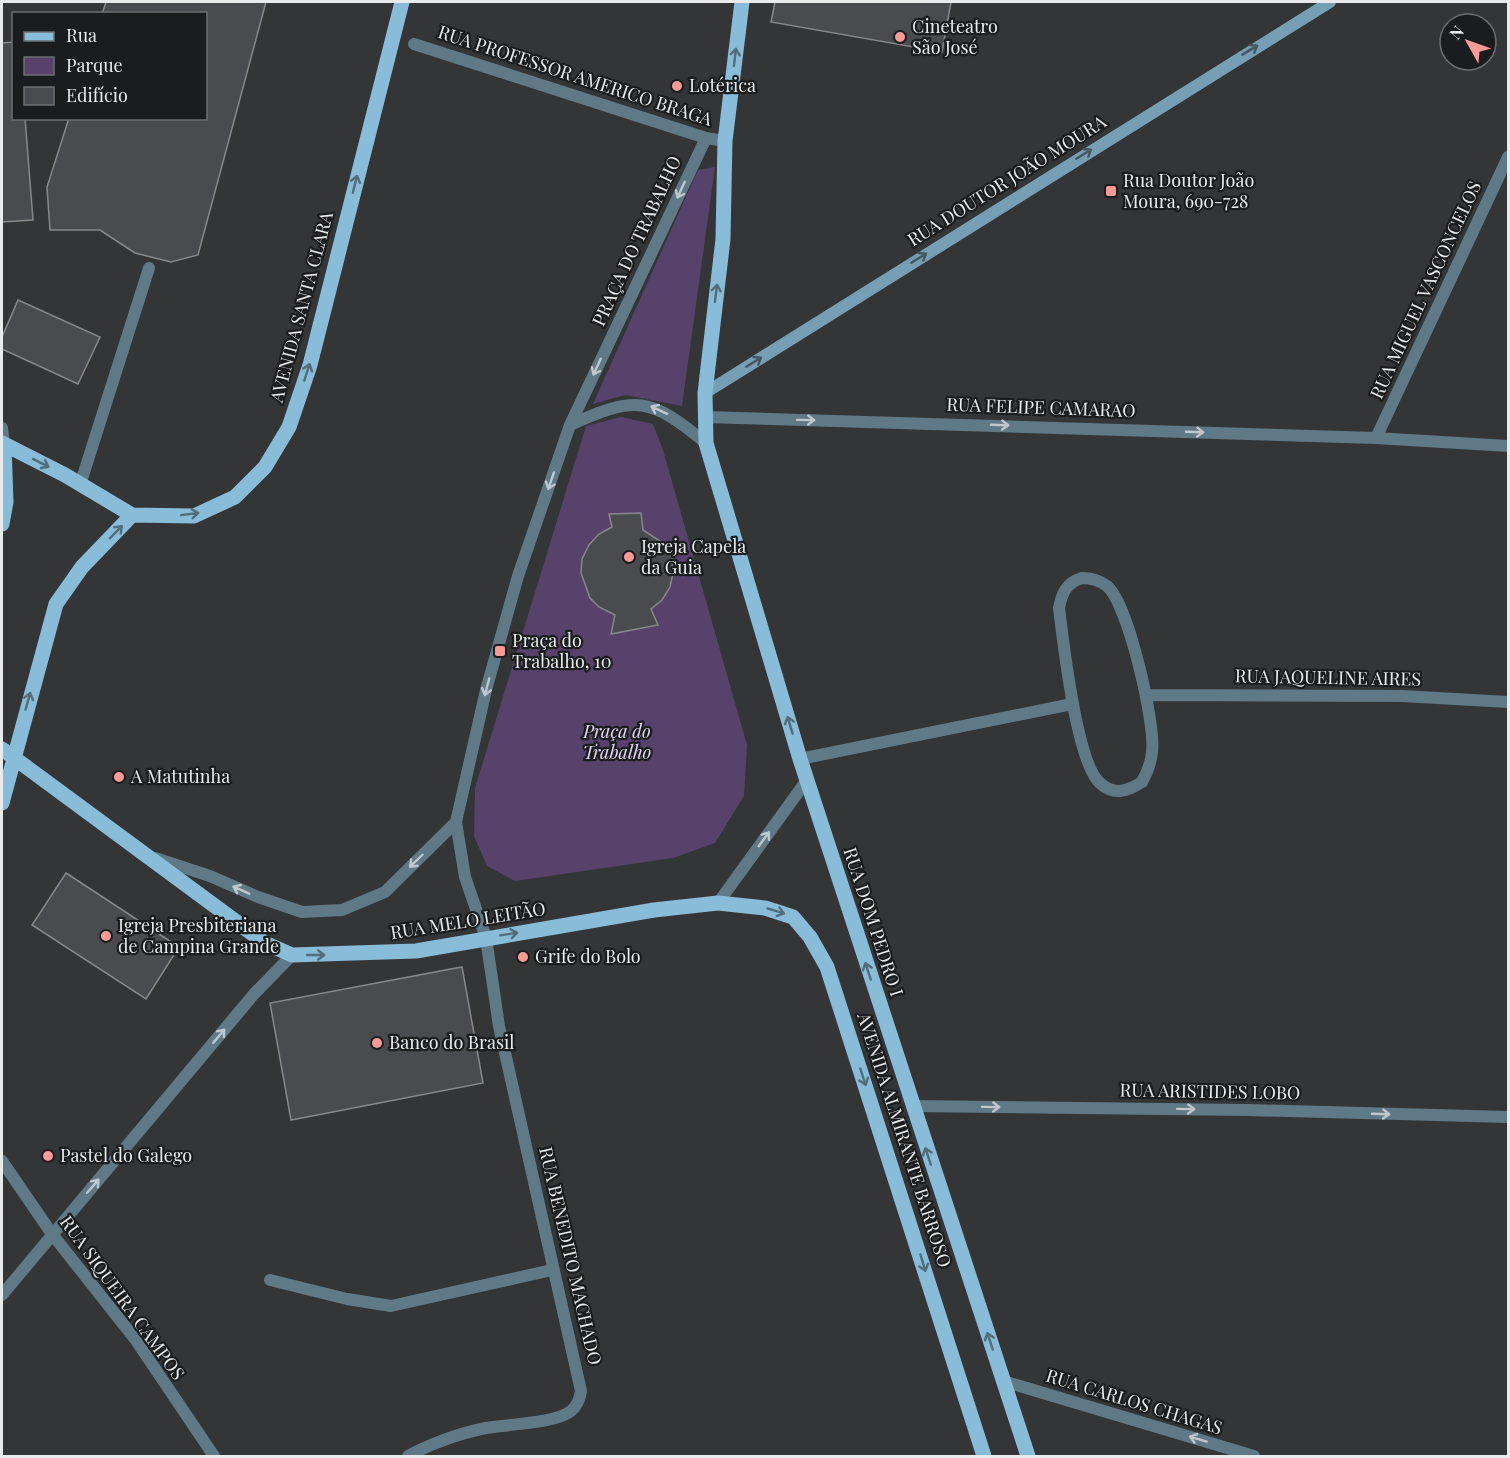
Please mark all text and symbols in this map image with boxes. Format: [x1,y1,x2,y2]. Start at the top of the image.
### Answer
legend [12,12,207,120]
north arrow [1438,12,1498,72]
place label: Cineteatro São José [912,14,998,59]
street label: RUA PROFESSOR AMERICO BRAGA [435,19,716,131]
text: N [1444,21,1468,43]
text: Rua [66,23,97,47]
marker: Cineteatro São José [893,30,907,44]
one-way arrow [1241,44,1258,56]
one-way arrow [730,48,741,68]
text: Parque [66,53,123,77]
place label: Lotérica [689,73,756,97]
marker: Lotérica [670,79,684,93]
text: Edifício [66,83,128,107]
street label: RUA DOUTOR JOÃO MOURA [903,109,1111,251]
one-way arrow [1075,147,1092,159]
street label: PRAÇA DO TRABALHO [586,152,686,330]
place label: Rua Doutor João Moura, 690-728 [1123,168,1254,213]
one-way arrow [350,174,362,193]
street label: RUA MIGUEL VASCONCELOS [1364,177,1486,402]
one-way arrow [674,181,686,199]
marker: Rua Doutor João Moura, 690-728 [1104,184,1118,198]
street label: AVENIDA SANTA CLARA [264,208,338,406]
one-way arrow [910,251,927,263]
one-way arrow [711,284,722,304]
one-way arrow [745,355,762,367]
one-way arrow [591,357,603,375]
one-way arrow [302,363,313,382]
street label: RUA FELIPE CAMARAO [946,392,1136,422]
one-way arrow [650,403,668,415]
one-way arrow [795,414,815,425]
one-way arrow [990,419,1010,430]
one-way arrow [1185,426,1205,437]
one-way arrow [32,458,50,469]
one-way arrow [544,471,555,489]
one-way arrow [180,508,200,519]
one-way arrow [109,525,123,540]
place label: Igreja Capela da Guia [641,534,746,579]
marker: Igreja Capela da Guia [622,550,636,564]
place label: Praça do Trabalho, 10 [512,628,612,673]
marker: Praça do Trabalho, 10 [493,644,507,658]
street label: RUA JAQUELINE AIRES [1235,663,1421,691]
one-way arrow [481,677,492,696]
one-way arrow [23,692,34,711]
one-way arrow [784,716,795,735]
park label: Praça do Trabalho [582,719,652,764]
place label: A Matutinha [130,764,230,788]
marker: A Matutinha [112,770,126,784]
one-way arrow [758,831,770,847]
street label: RUA DOM PEDRO I [839,844,909,999]
one-way arrow [409,854,424,868]
one-way arrow [233,883,251,895]
street label: RUA MELO LEITÃO [389,896,547,944]
one-way arrow [766,906,785,917]
place label: Igreja Presbiteriana de Campina Grande [118,913,279,958]
marker: Igreja Presbiteriana de Campina Grande [99,929,113,943]
one-way arrow [499,929,518,940]
place label: Grife do Bolo [535,944,641,968]
one-way arrow [305,949,325,961]
marker: Grife do Bolo [516,950,530,964]
one-way arrow [862,962,873,981]
street label: AVENIDA ALMIRANTE BARROSO [852,1008,958,1270]
one-way arrow [212,1028,225,1044]
place label: Banco do Brasil [389,1030,514,1054]
marker: Banco do Brasil [370,1036,384,1050]
one-way arrow [859,1067,870,1086]
street label: RUA ARISTIDES LOBO [1120,1077,1301,1105]
one-way arrow [981,1101,1001,1113]
one-way arrow [1176,1104,1196,1115]
one-way arrow [1371,1108,1391,1119]
place label: Pastel do Galego [60,1143,192,1167]
street label: RUA BENEDITO MACHADO [534,1144,608,1367]
one-way arrow [922,1147,933,1166]
marker: Pastel do Galego [41,1149,55,1163]
one-way arrow [86,1179,100,1194]
street label: RUA SIQUEIRA CAMPOS [55,1210,191,1384]
one-way arrow [918,1253,929,1272]
one-way arrow [984,1332,995,1351]
street label: RUA CARLOS CHAGAS [1043,1363,1225,1439]
one-way arrow [1189,1433,1208,1444]

